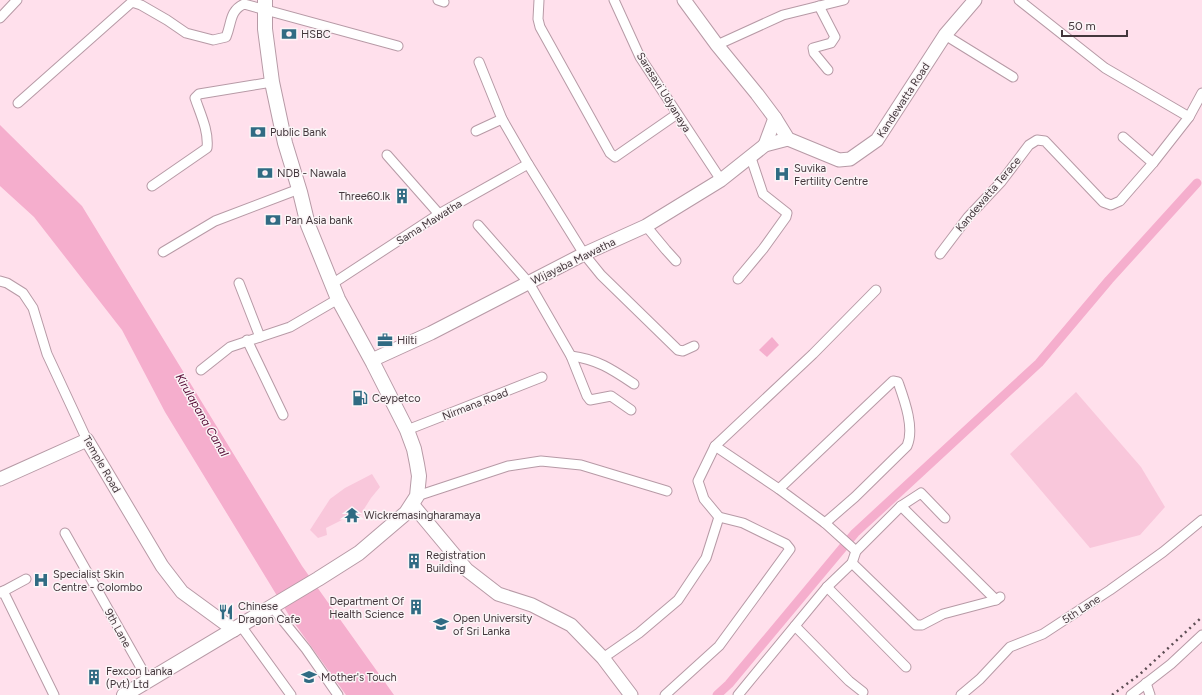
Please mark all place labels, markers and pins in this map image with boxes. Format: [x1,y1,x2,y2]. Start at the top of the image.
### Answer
bank icon: HSBC [280,25,298,43]
place label: HSBC [301,28,331,41]
bank icon: Public Bank [249,123,267,141]
place label: Public Bank [270,126,327,139]
place label: Suvika Fertility Centre [794,162,868,188]
bank icon: NDB - Nawala [256,164,274,182]
hospital icon: Suvika Fertility Centre [773,165,791,183]
place label: NDB - Nawala [277,167,346,180]
building icon: Three60.lk [393,187,411,205]
place label: Three60.lk [339,190,391,203]
bank icon: Pan Asia bank [264,211,282,229]
place label: Pan Asia bank [285,214,353,227]
office icon: Hilti [376,331,394,349]
place label: Hilti [397,334,417,347]
fuel station icon: Ceypetco [351,389,369,407]
place label: Ceypetco [372,392,421,405]
temple icon: Wickremasingharamaya [343,506,361,524]
place label: Wickremasingharamaya [364,509,481,522]
place label: Registration Building [426,549,486,575]
building icon: Registration Building [405,552,423,570]
place label: Specialist Skin Centre - Colombo [53,568,142,594]
hospital icon: Specialist Skin Centre - Colombo [32,571,50,589]
place label: Department Of Health Science [329,595,405,621]
building icon: Department Of Health Science [407,598,425,616]
place label: Chinese Dragon Cafe [238,600,300,626]
restaurant icon: Chinese Dragon Cafe [217,603,235,621]
place label: Open University of Sri Lanka [453,612,533,638]
school or university icon: Open University of Sri Lanka [432,615,450,633]
place label: Fexcon Lanka (Pvt) Ltd [106,665,173,691]
building icon: Fexcon Lanka (Pvt) Ltd [85,668,103,686]
school or university icon: Mother's Touch [300,668,318,686]
place label: Mother's Touch [321,671,397,684]

